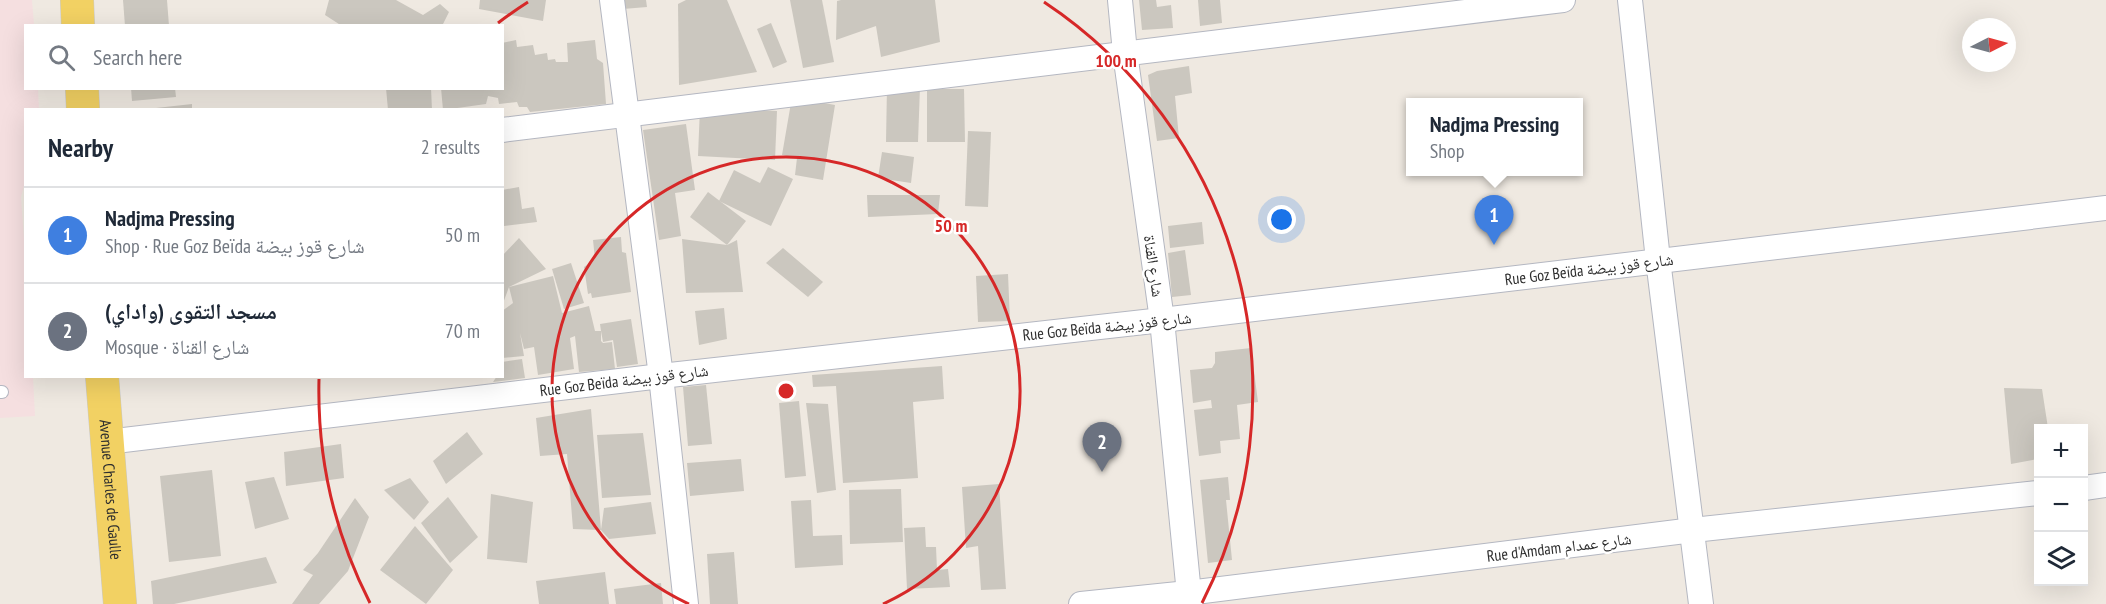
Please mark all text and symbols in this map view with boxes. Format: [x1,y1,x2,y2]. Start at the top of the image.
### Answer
north arrow [1962,18,2016,72]
search box [24,24,504,90]
icon: search [45,41,78,74]
text: Search here [93,43,182,71]
text: 100 m [1095,49,1137,72]
popup [1406,98,1583,176]
text: Nadjma Pressing [1430,110,1559,138]
text: Nearby [48,131,113,164]
text: 2 results [421,134,480,160]
text: Shop [1430,138,1464,164]
pin: 1 [1474,196,1514,245]
text: Nadjma Pressing [105,204,235,232]
your location [1267,205,1296,234]
text: 50 m [935,214,967,237]
text: 1 [63,222,72,248]
text: 50 m [445,222,480,248]
text: Shop · Rue Goz Beïda شارع قوز بيضة [105,233,365,259]
street label: شارع القناة [1139,234,1168,298]
street label: Rue Goz Beïda شارع قوز بيضة [1504,249,1675,290]
text: مسجد التقوى (واداي) [105,297,277,325]
street label: Rue Goz Beïda شارع قوز بيضة [1022,307,1193,346]
text: 2 [63,318,72,344]
text: 70 m [445,318,480,344]
text: Mosque · شارع القناة [105,334,250,360]
street label: Rue Goz Beïda شارع قوز بيضة [539,360,710,401]
centre of rings [776,381,796,401]
street label: Avenue Charles de Gaulle [95,419,126,560]
pin: 2 [1082,422,1122,472]
map controls [2034,424,2088,586]
button: + [2034,424,2088,478]
button: − [2034,478,2088,532]
street label: Rue d'Amdam شارع عمدام [1485,528,1633,567]
button: layers [2034,532,2088,586]

